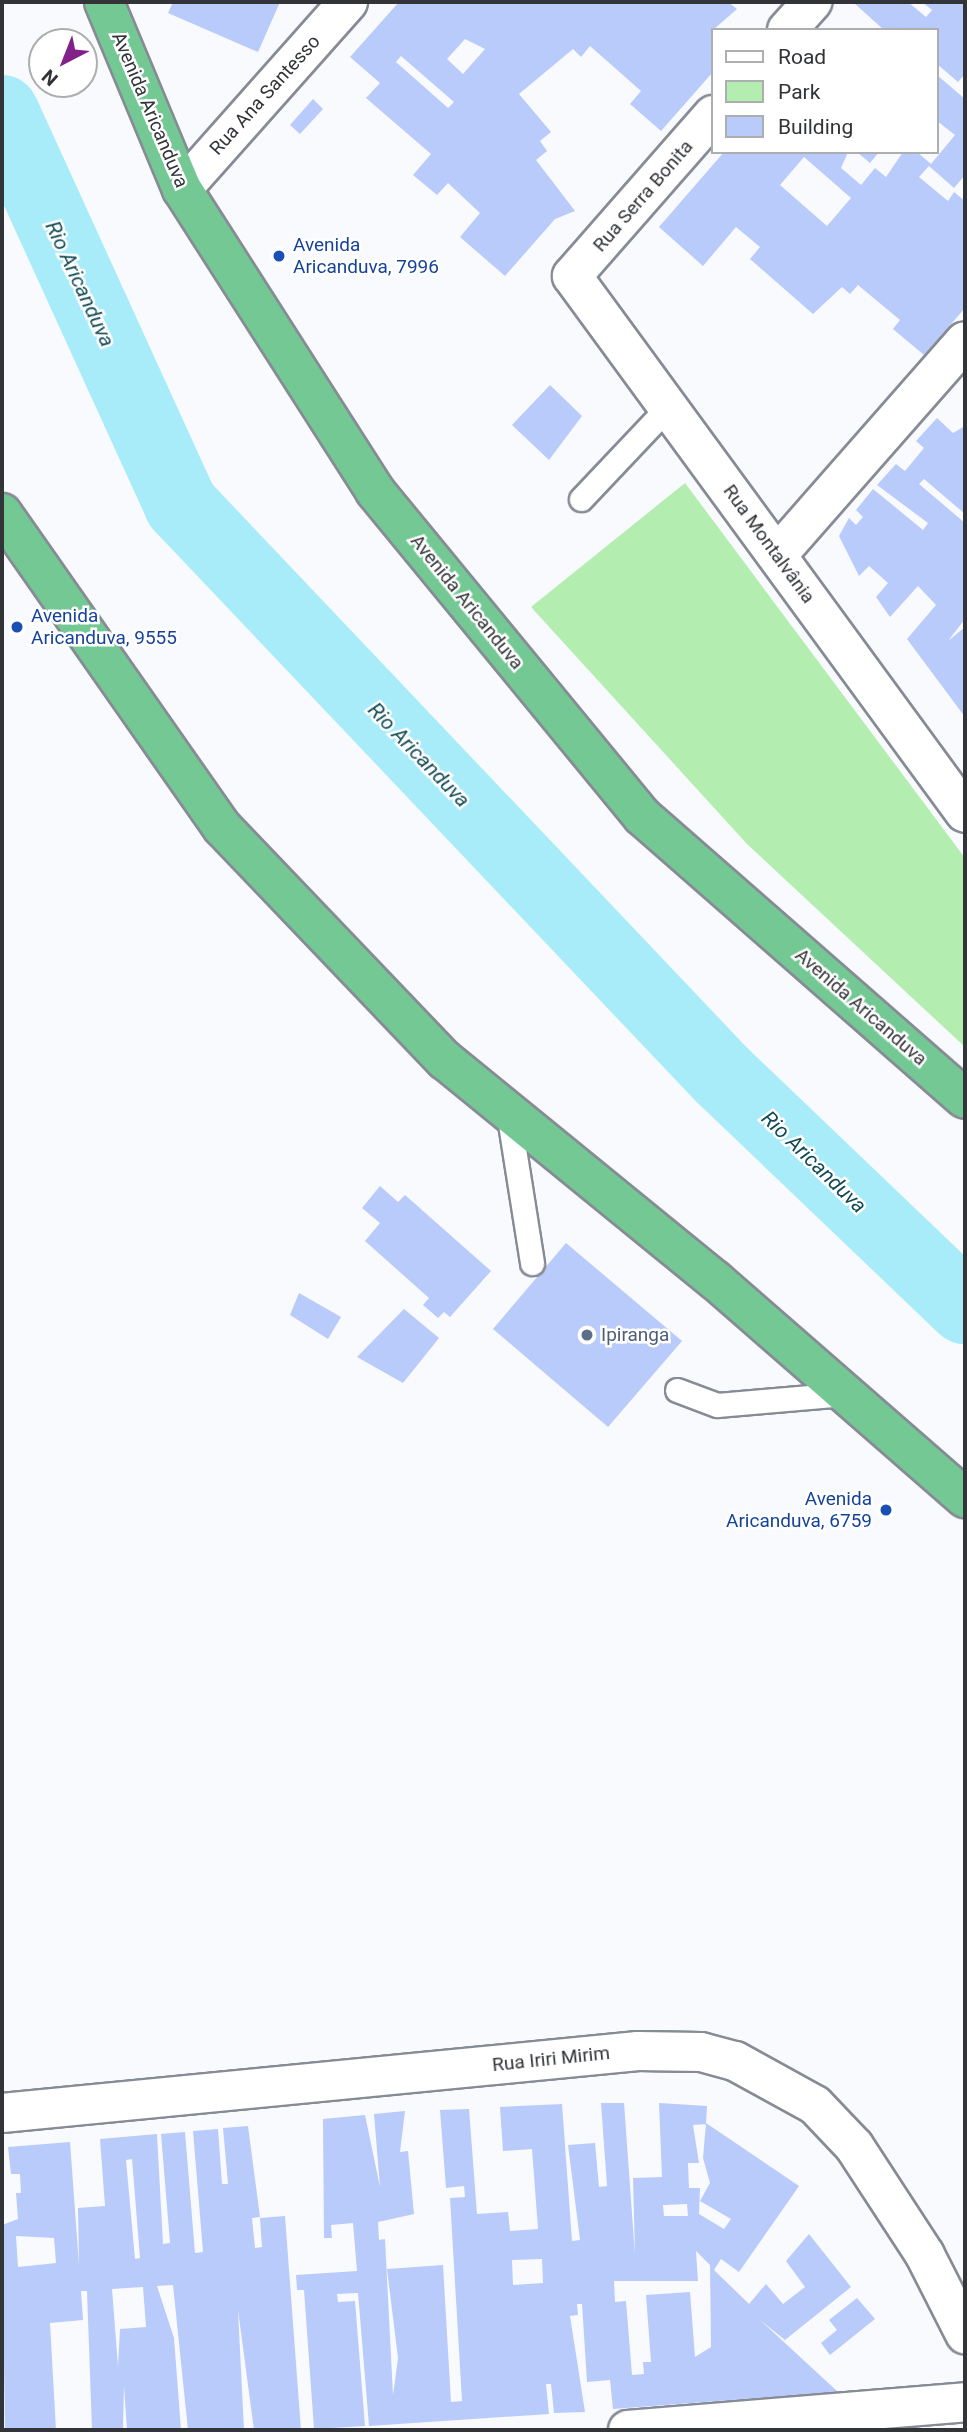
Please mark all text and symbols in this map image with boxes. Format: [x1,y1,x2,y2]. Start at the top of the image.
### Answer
north arrow [28,28,98,98]
legend [712,28,939,154]
street label: Avenida Aricanduva [107,29,193,191]
street label: Rua Ana Santesso [205,30,325,160]
text: Road [778,45,826,69]
text: N [37,64,63,91]
text: Park [778,80,820,104]
text: Building [778,115,853,139]
street label: Rua Serra Bonita [588,136,698,256]
water label: Rio Aricanduva [40,217,120,351]
place label: Avenida Aricanduva, 7996 [293,234,439,278]
marker: Avenida Aricanduva, 7996 [271,248,287,264]
street label: Rua Montalvânia [718,480,820,608]
street label: Avenida Aricanduva [406,530,528,674]
place label: Avenida Aricanduva, 9555 [31,605,177,649]
marker: Avenida Aricanduva, 9555 [9,619,25,635]
water label: Rio Aricanduva [363,697,475,813]
street label: Avenida Aricanduva [791,944,931,1070]
water label: Rio Aricanduva [756,1106,872,1218]
place label: Ipiranga [601,1324,669,1346]
marker: Ipiranga [579,1327,595,1343]
place label: Avenida Aricanduva, 6759 [726,1488,872,1532]
marker: Avenida Aricanduva, 6759 [878,1502,894,1518]
street label: Rua Iriri Mirim [491,2041,611,2077]

